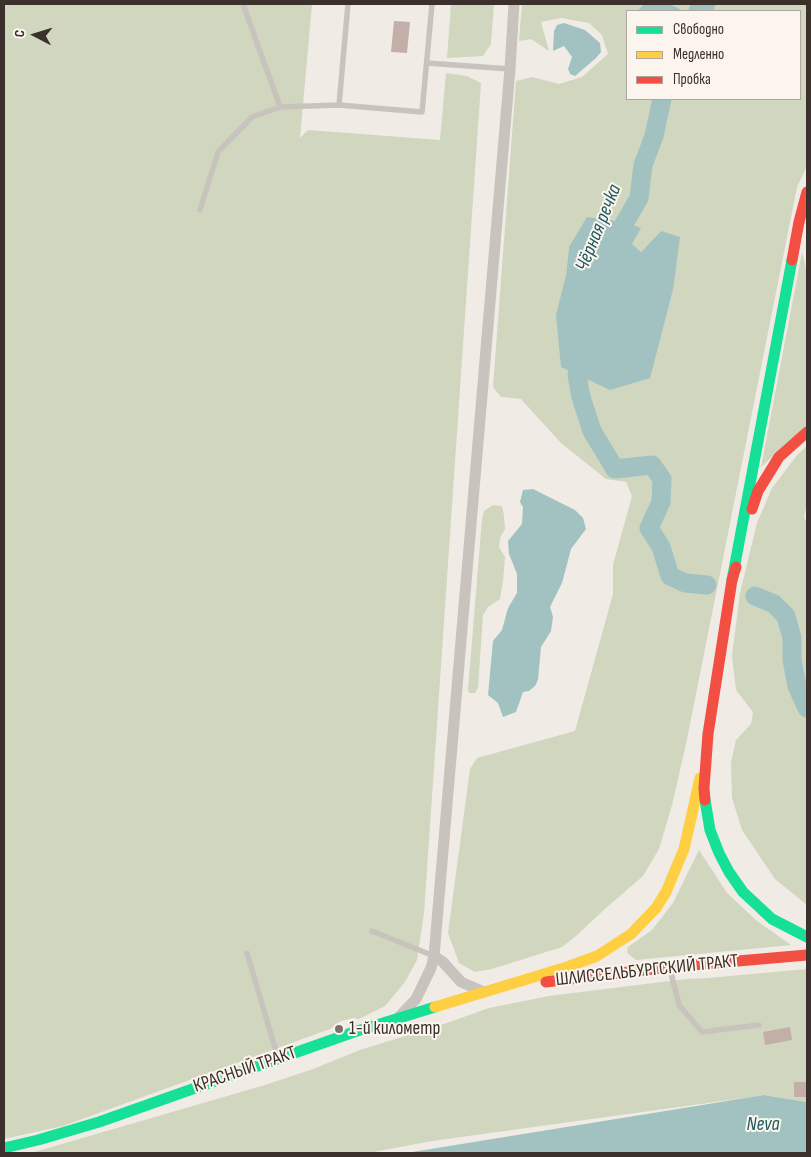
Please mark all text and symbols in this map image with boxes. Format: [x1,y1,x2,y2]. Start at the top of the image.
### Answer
north arrow [10,10,60,60]
legend [626,10,801,100]
text: Свободно [673,20,724,39]
text: С [11,29,28,38]
text: Медленно [673,45,724,64]
text: Пробка [673,70,711,89]
water label: Чёрная речка [571,181,627,275]
street label: ШЛИССЕЛЬБУРГСКИЙ ТРАКТ [555,950,739,992]
place label: 1-й километр [349,1018,440,1040]
marker: 1-й километр [333,1023,345,1035]
street label: КРАСНЫЙ ТРАКТ [191,1042,299,1098]
water label: Neva [746,1113,780,1137]

